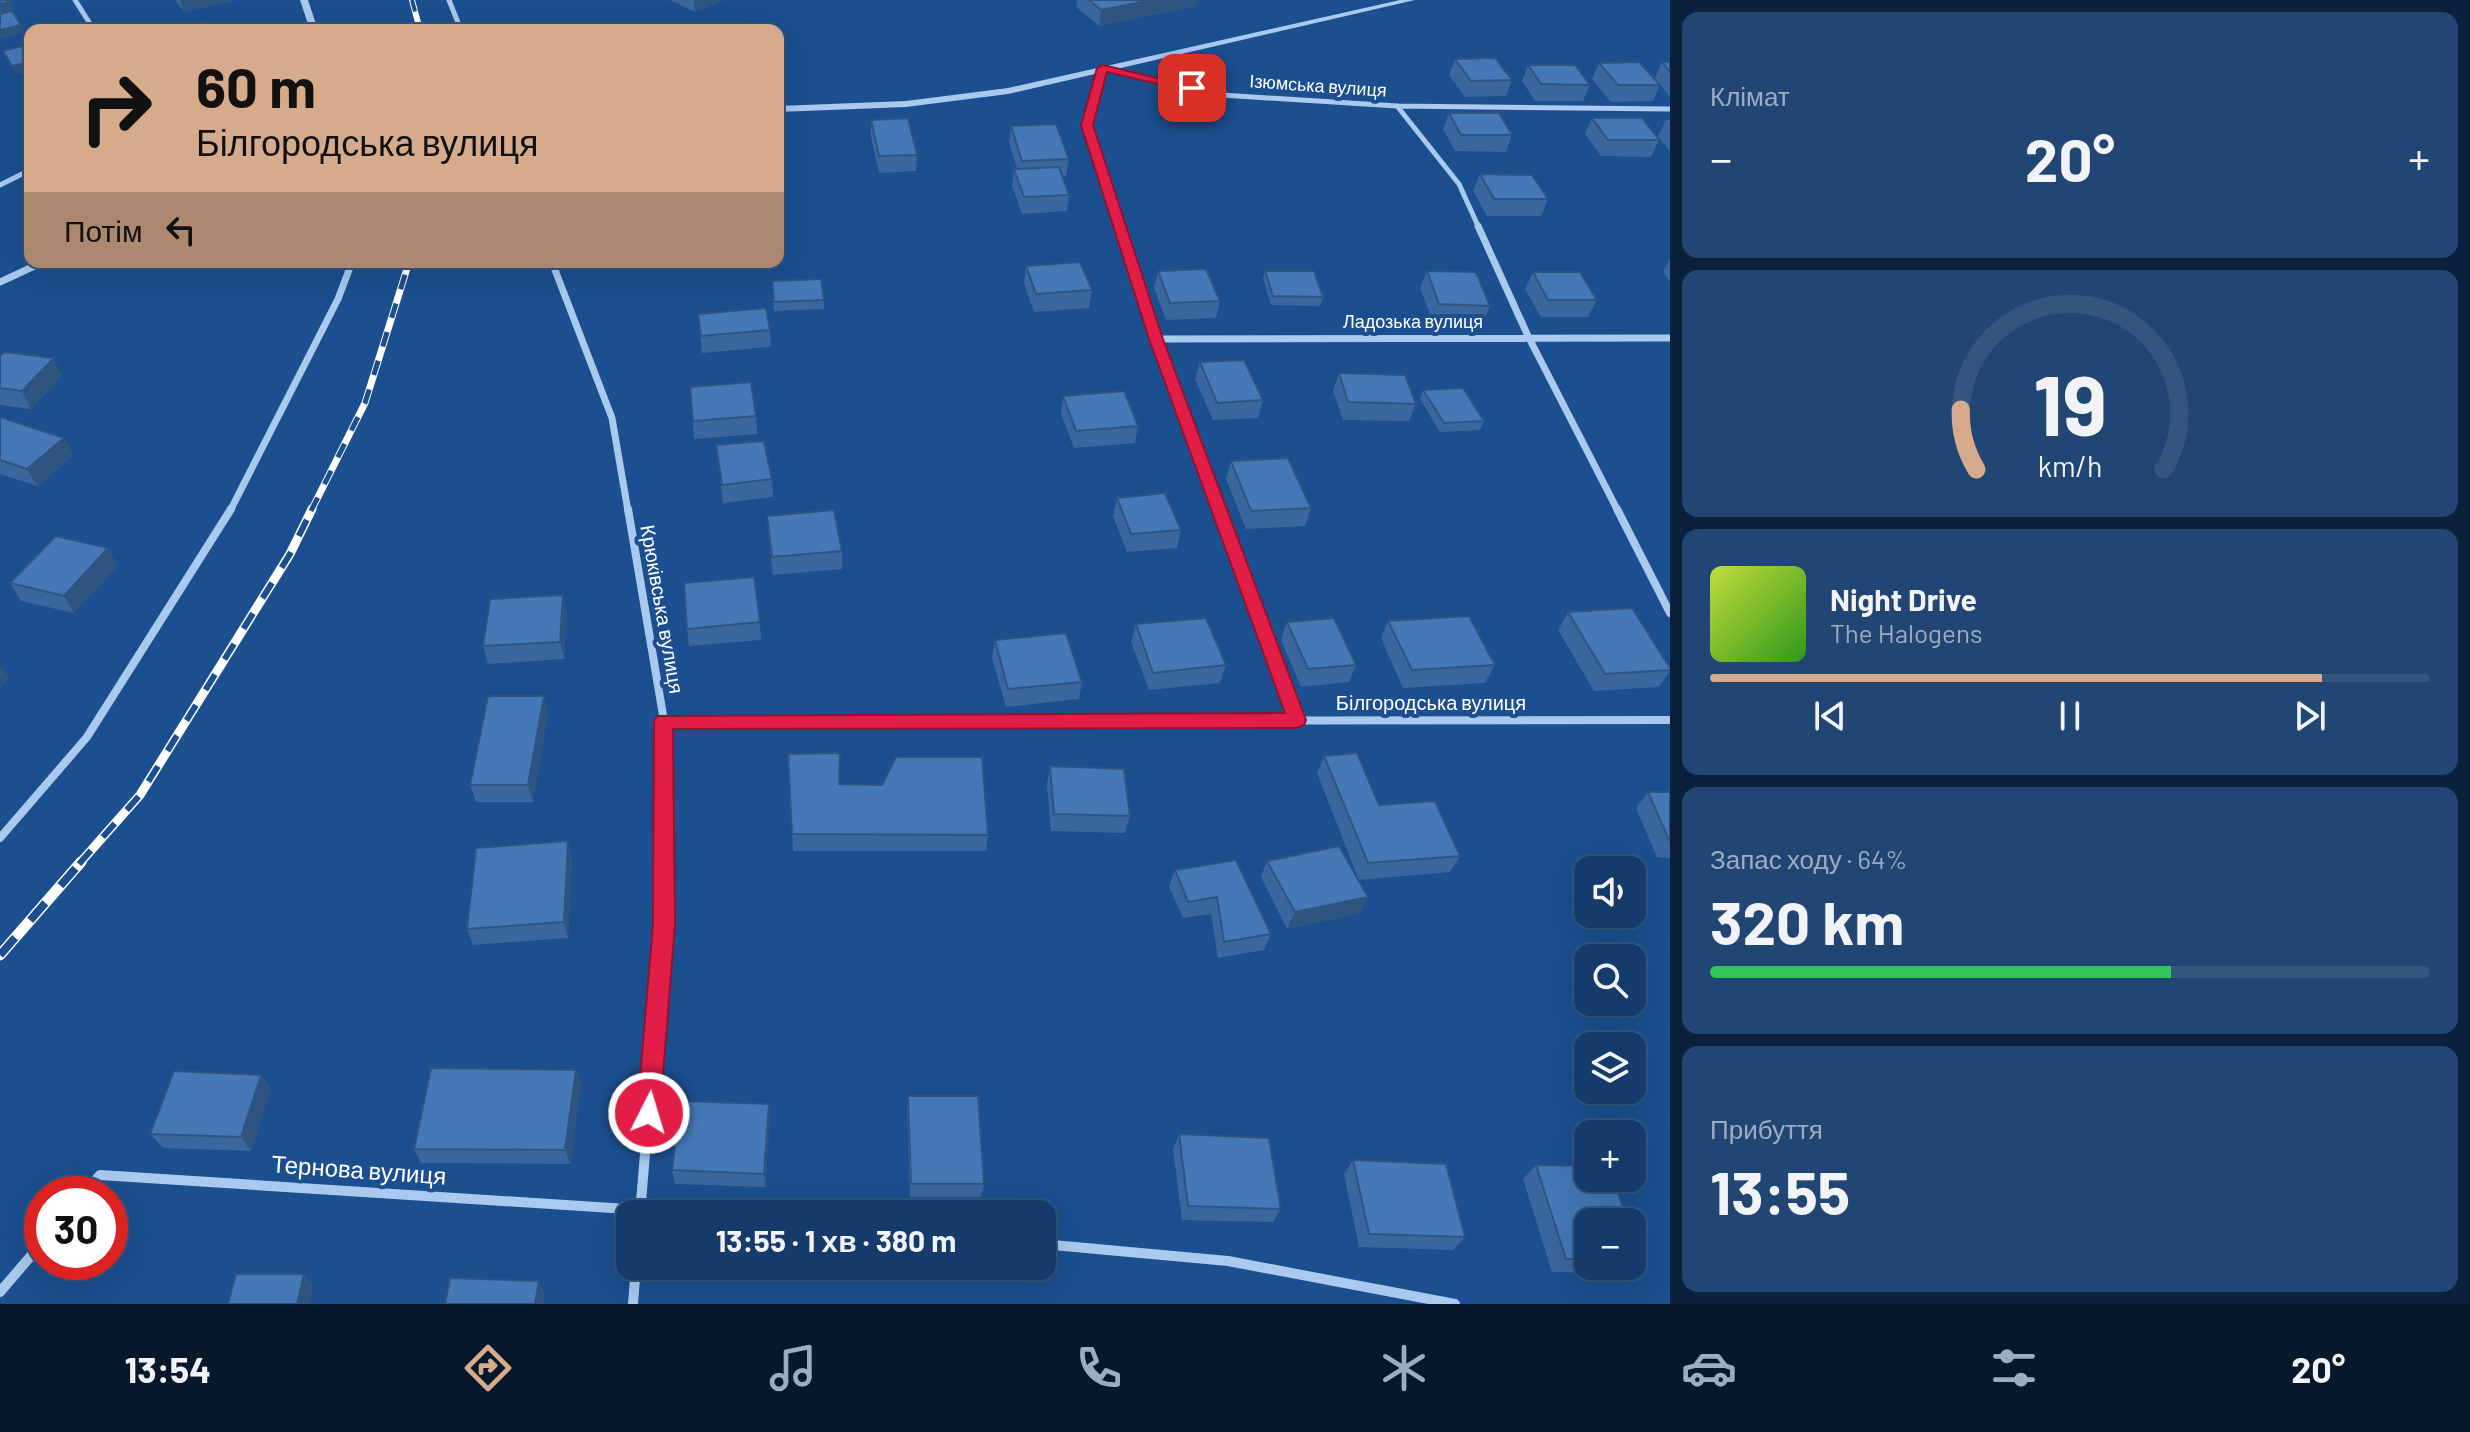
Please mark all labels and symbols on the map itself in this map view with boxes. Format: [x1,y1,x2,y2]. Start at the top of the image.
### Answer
pin [1158,54,1226,122]
street label: Ізюмська вулиця [1249,69,1387,101]
street label: Ладозька вулиця [1343,310,1483,332]
street label: Крюківська вулиця [636,523,690,695]
street label: Білгородська вулиця [1336,690,1526,714]
position arrow [607,1071,691,1155]
street label: Тернова вулиця [271,1148,447,1190]
speed limit sign: 30 [24,1176,128,1280]

